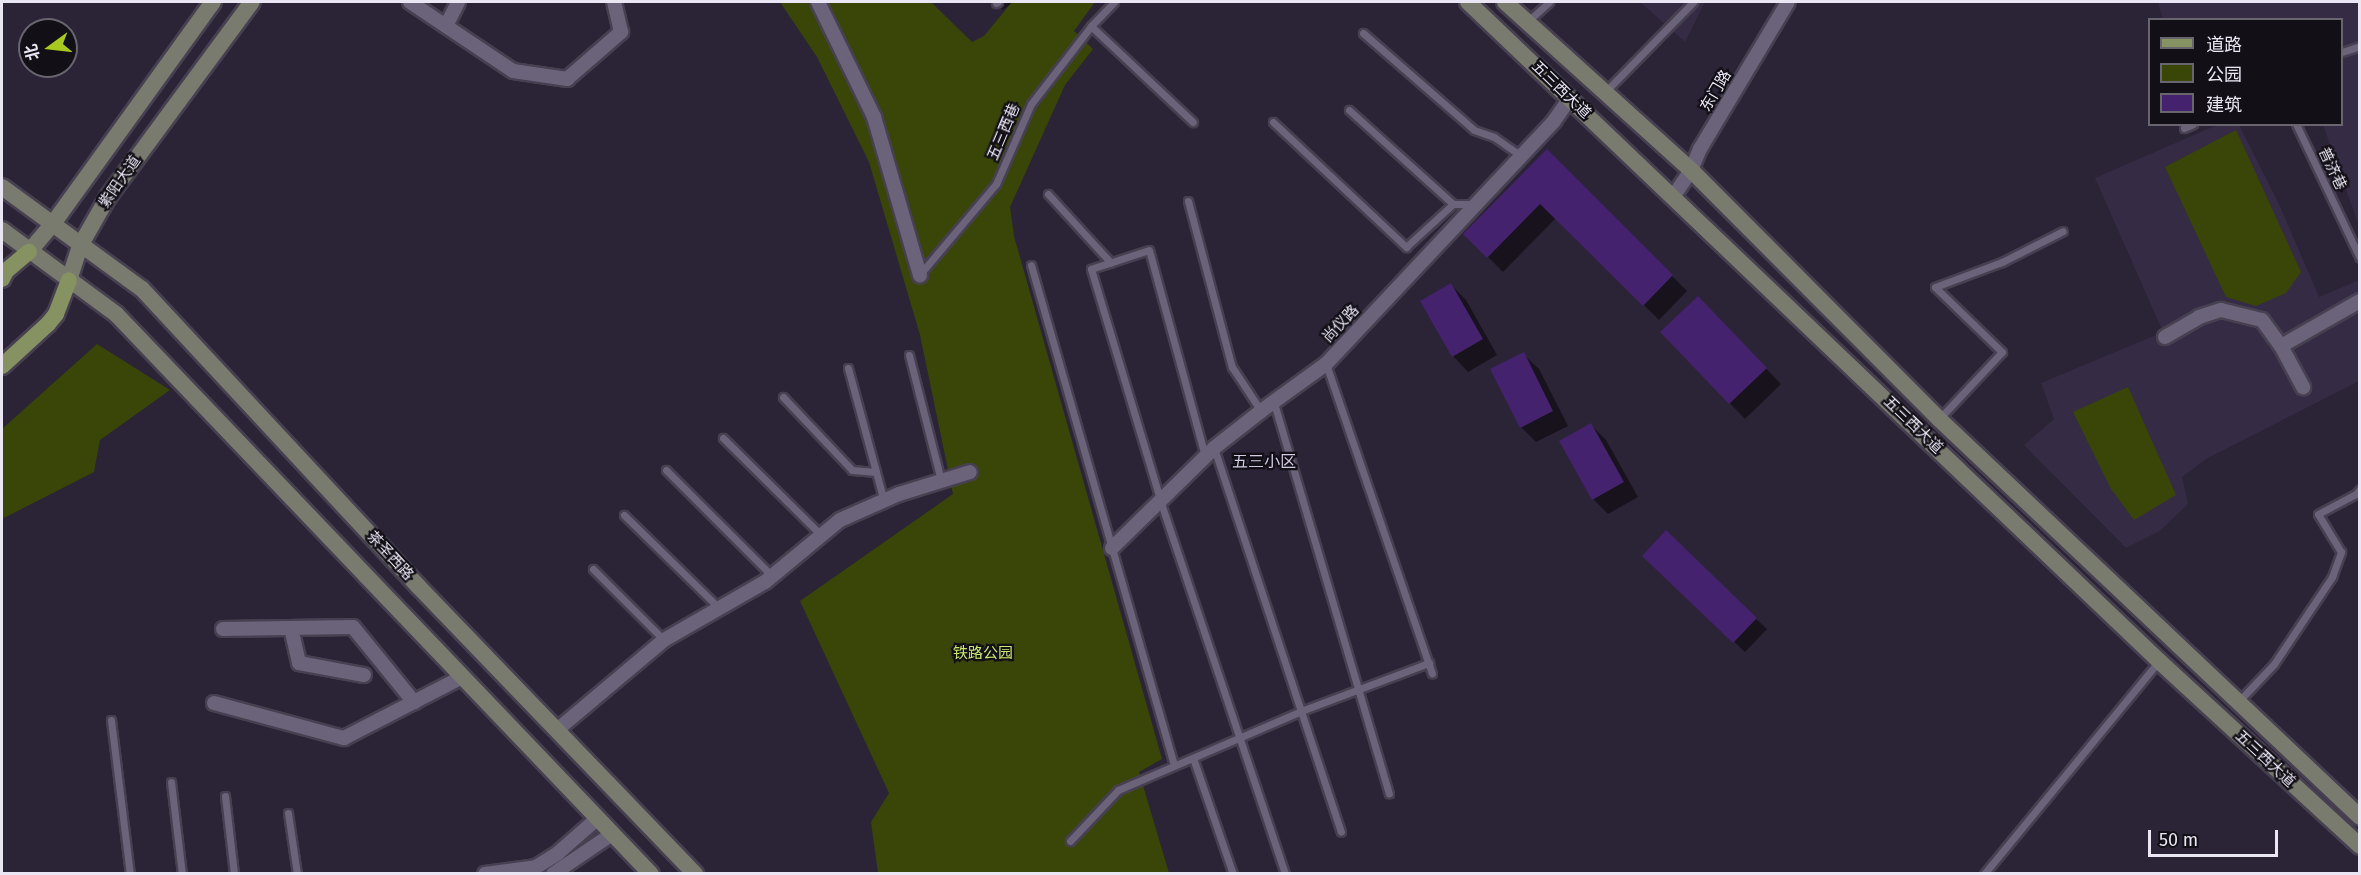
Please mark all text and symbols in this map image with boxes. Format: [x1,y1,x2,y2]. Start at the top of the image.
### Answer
north arrow [18,18,78,78]
legend [2148,18,2343,126]
text: 道路 [2206,34,2242,56]
text: 北 [21,42,43,62]
street label: 五三西大道 [1528,57,1594,123]
text: 公园 [2206,64,2242,86]
street label: 东门路 [1697,67,1735,115]
text: 建筑 [2206,94,2242,116]
street label: 五三西巷 [984,101,1024,163]
street label: 普济巷 [2314,145,2350,193]
street label: 紫阳大道 [95,152,145,212]
street label: 尚仪路 [1319,301,1363,347]
street label: 五三西大道 [1880,392,1946,458]
district label: 五三小区 [1232,452,1296,472]
street label: 茶圣西路 [363,528,417,584]
park label: 铁路公园 [953,645,1013,663]
street label: 五三西大道 [2231,727,2299,791]
scale bar [2151,818,2282,856]
text: 50 m [2159,829,2198,851]

